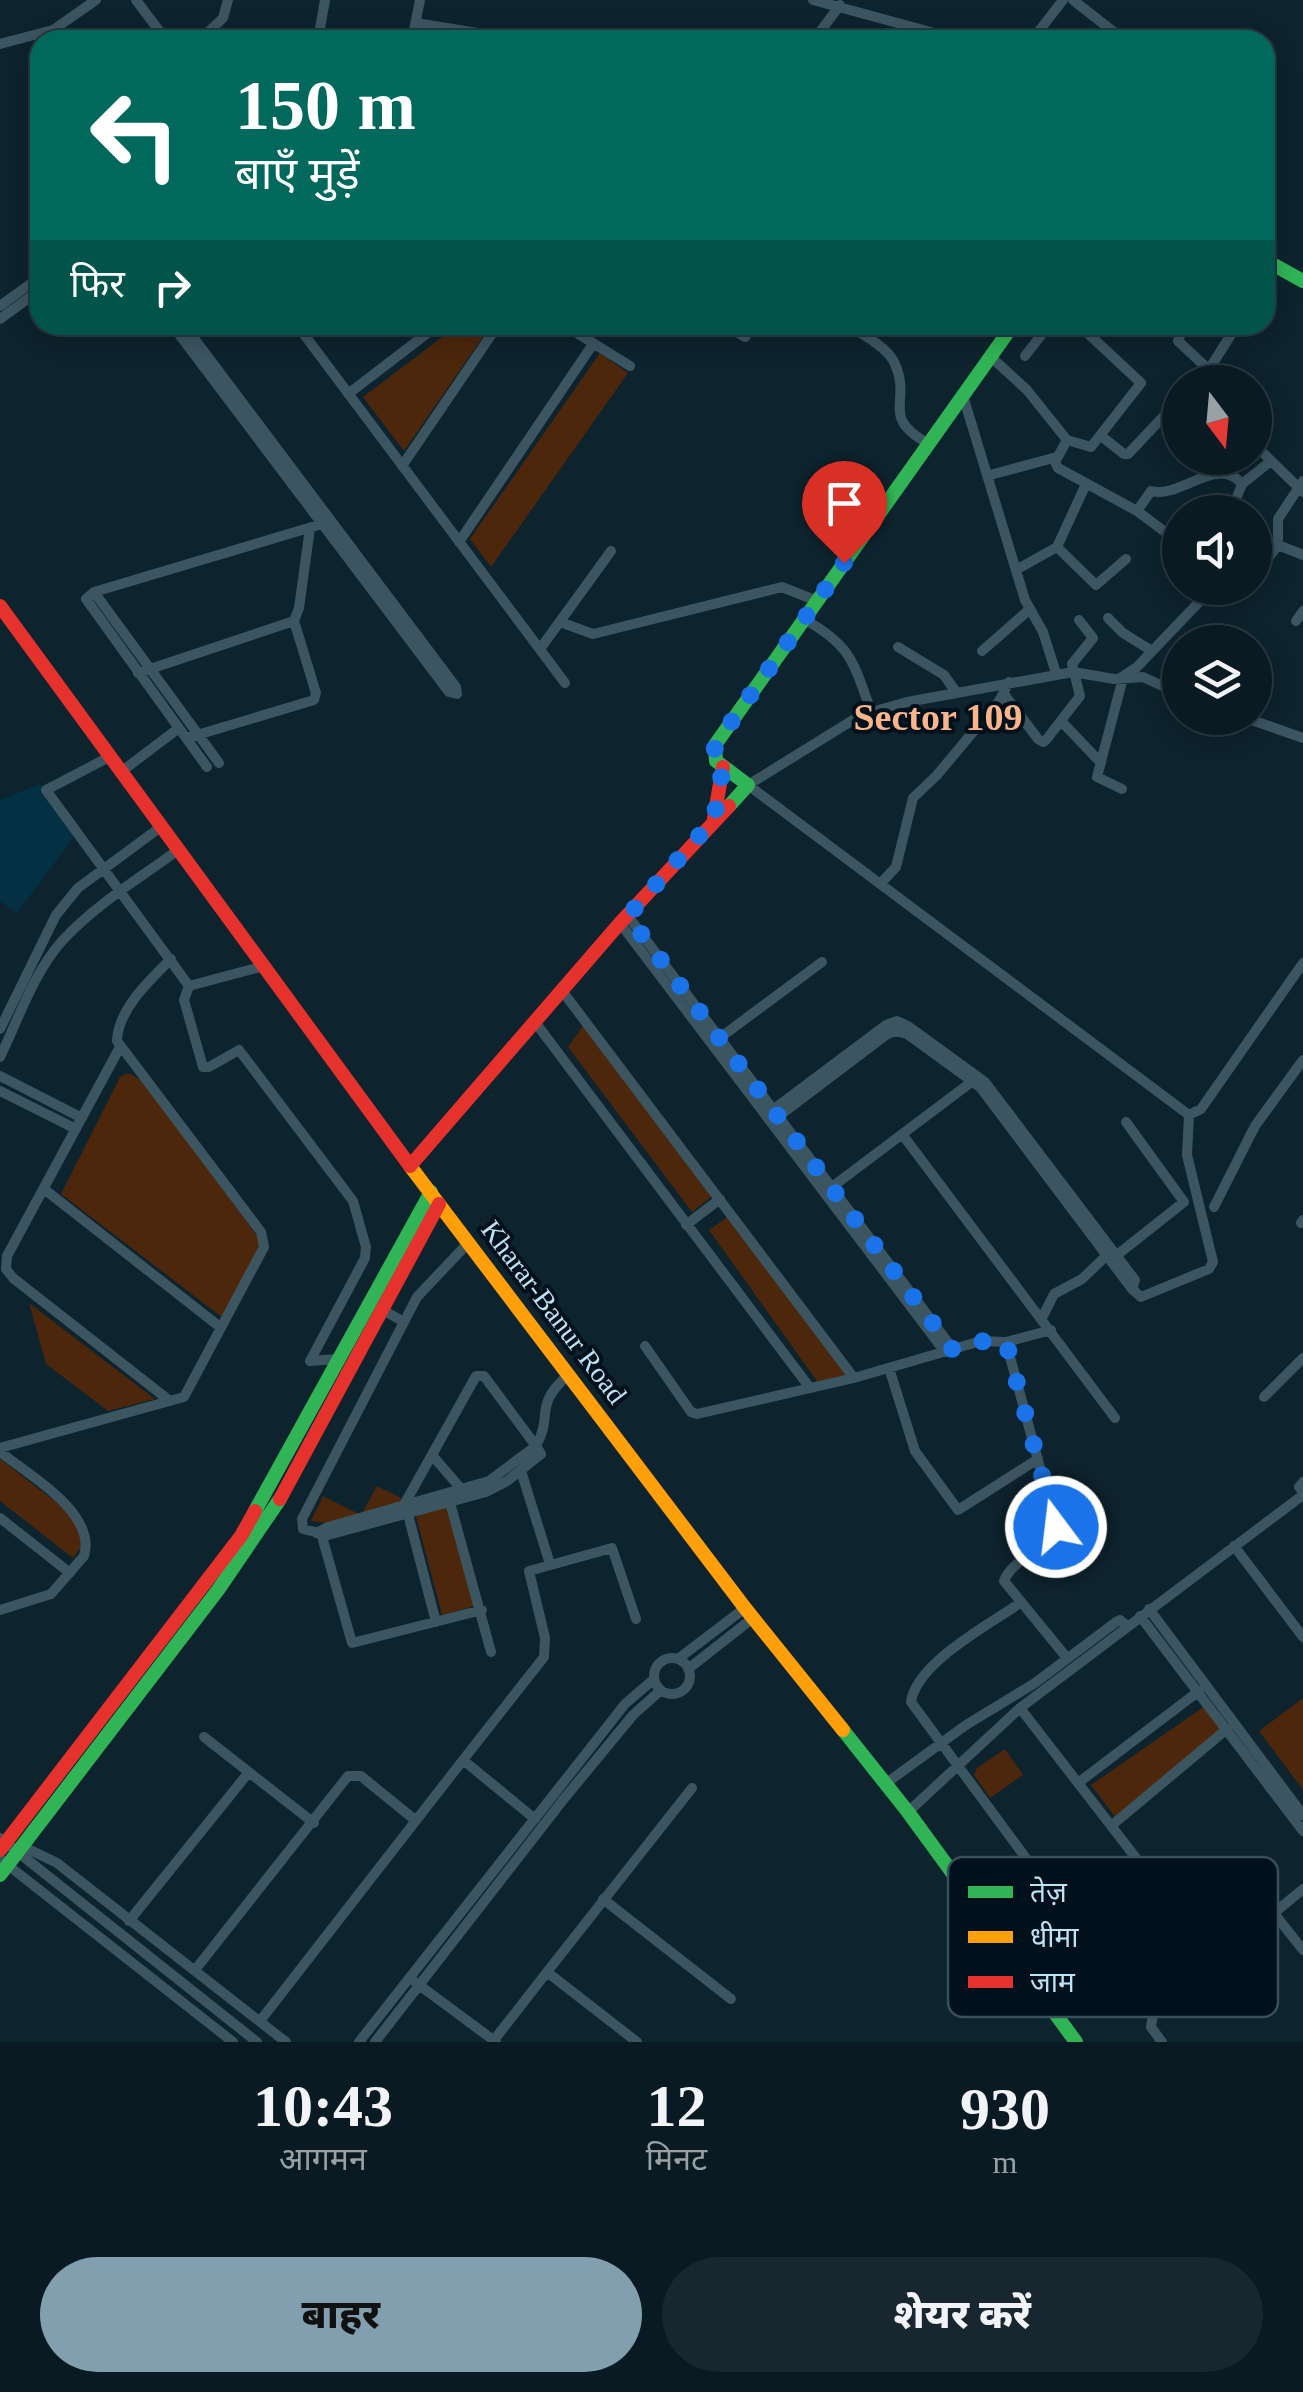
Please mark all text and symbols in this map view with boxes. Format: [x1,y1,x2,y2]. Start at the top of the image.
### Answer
text: 150 m [235,67,416,144]
icon: left [70,70,200,200]
text: बाएँ मुड़ें [235,149,359,199]
icon: right [145,260,200,315]
text: फिर [70,263,125,305]
north arrow [1162,365,1272,475]
map controls [1162,365,1272,735]
pin [802,461,887,564]
icon: arrive [817,476,872,531]
button: sound [1162,495,1272,605]
button: layers [1162,625,1272,735]
district label: Sector 109 [853,696,1023,738]
street label: Kharar-Banur Road [475,1214,633,1410]
position arrow [1004,1475,1108,1579]
legend [948,1857,1278,2017]
text: तेज़ [1030,1876,1068,1908]
text: धीमा [1030,1921,1079,1953]
text: जाम [1030,1967,1076,1998]
text: 10:43 [253,2073,393,2139]
text: 12 [646,2073,706,2139]
text: 930 [960,2076,1050,2142]
text: आगमन [279,2141,367,2177]
text: मिनट [646,2141,707,2177]
text: m [993,2144,1018,2180]
button: बाहर [40,2257,642,2372]
button: शेयर करें [662,2257,1263,2372]

